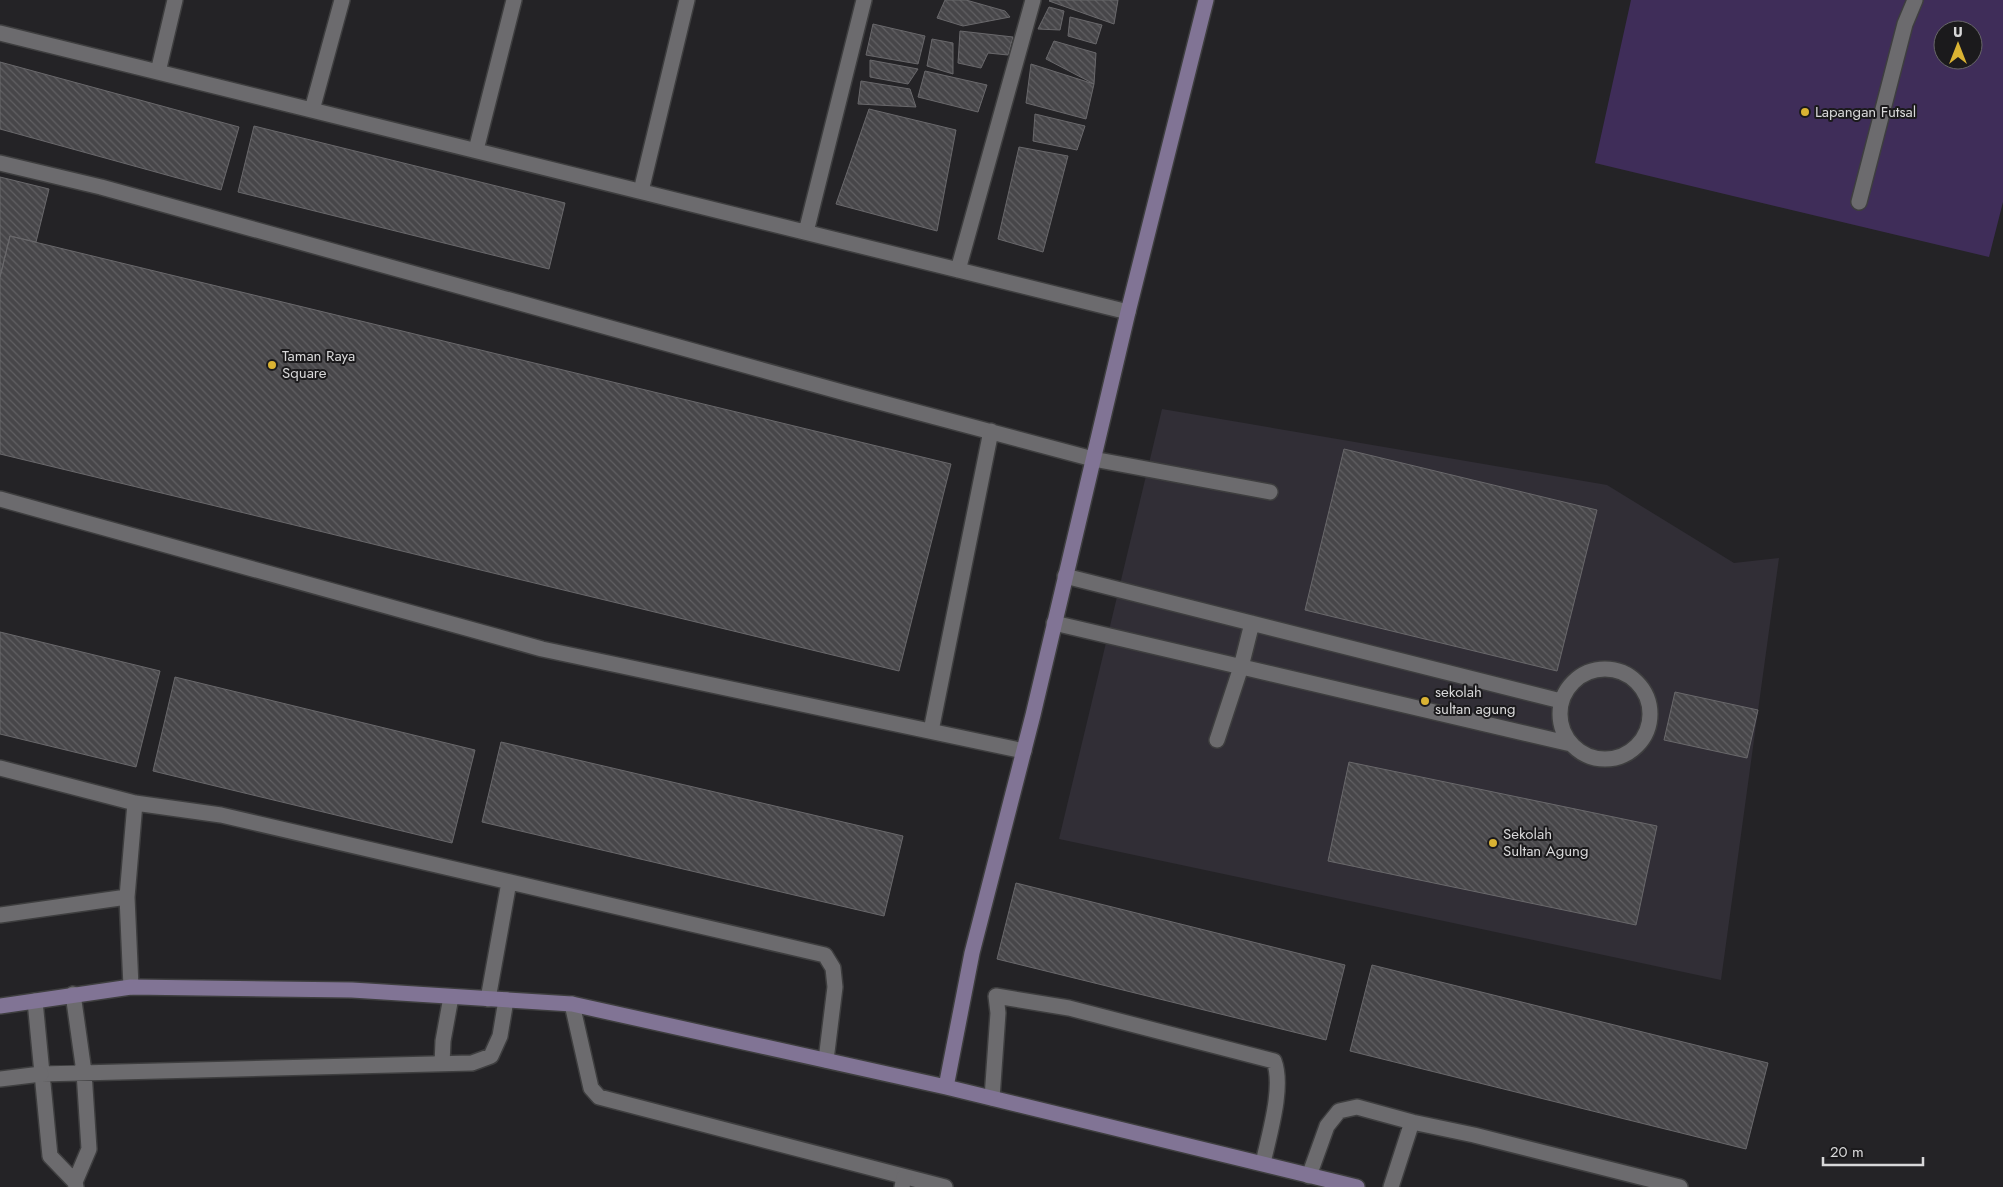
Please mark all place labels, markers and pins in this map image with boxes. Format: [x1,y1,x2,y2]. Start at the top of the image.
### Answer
place label: Lapangan Futsal [1815,101,1916,123]
marker: Lapangan Futsal [1799,106,1811,118]
place label: Taman Raya Square [282,345,355,384]
marker: Taman Raya Square [266,359,278,371]
place label: sekolah sultan agung [1435,681,1516,720]
marker: sekolah sultan agung [1419,695,1431,707]
place label: Sekolah Sultan Agung [1503,823,1589,862]
marker: Sekolah Sultan Agung [1487,837,1499,849]

